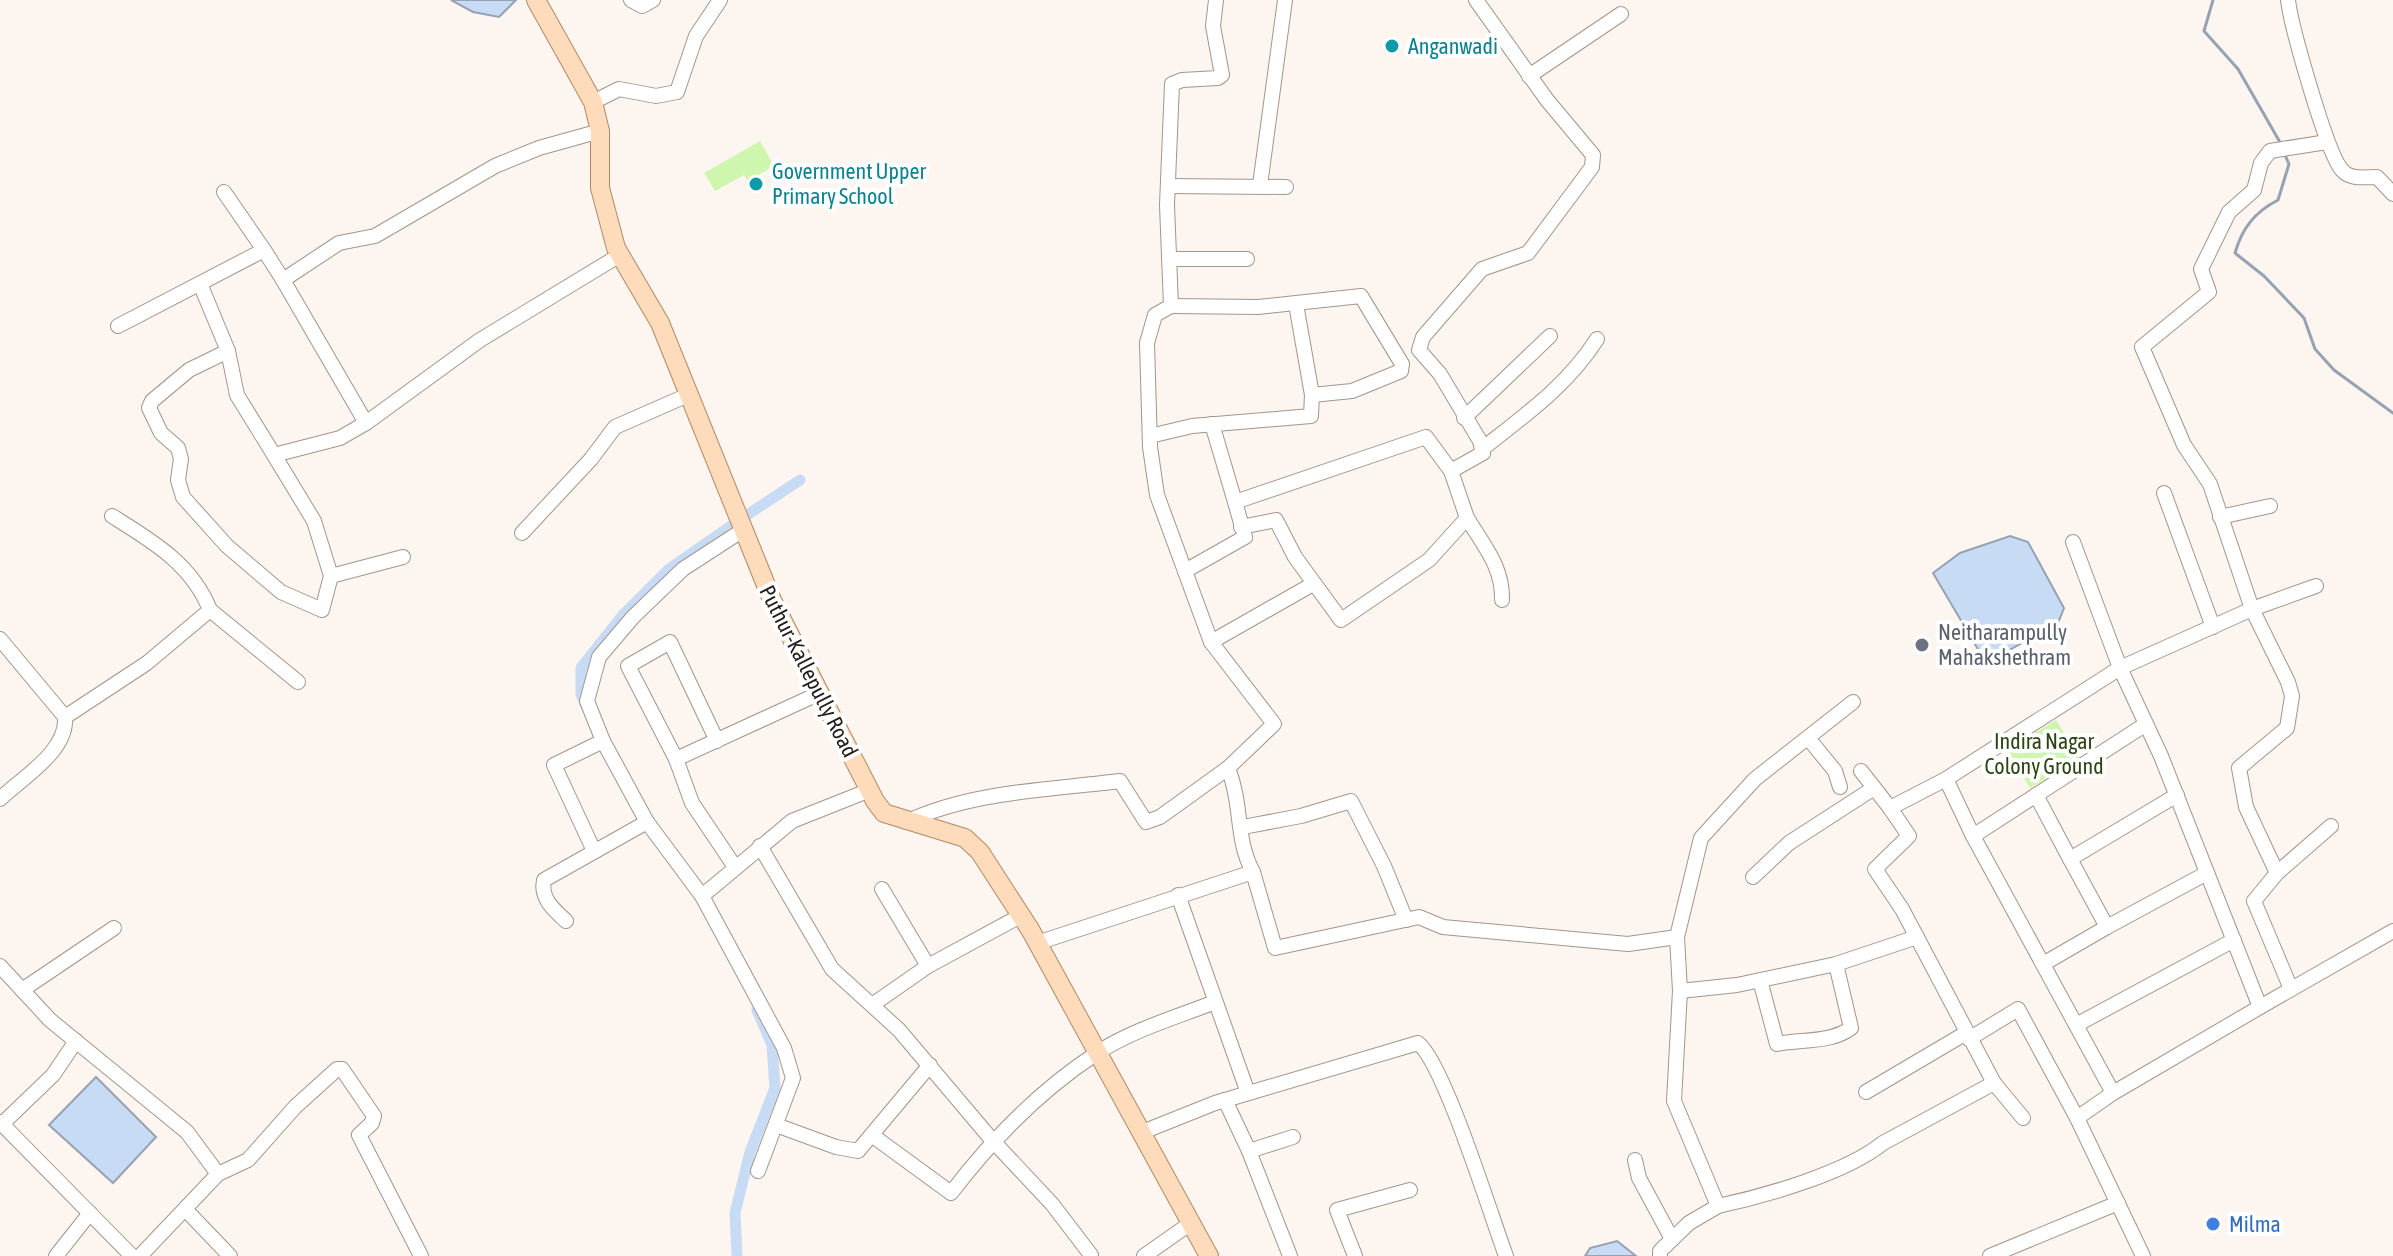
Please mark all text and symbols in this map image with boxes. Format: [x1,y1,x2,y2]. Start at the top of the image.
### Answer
place label: Anganwadi [1408,33,1498,59]
marker: Anganwadi [1383,37,1401,55]
place label: Government Upper Primary School [772,158,926,209]
marker: Government Upper Primary School [747,175,765,193]
street label: Puthur-Kallepully Road [754,581,864,761]
place label: Neitharampully Mahakshethram [1938,619,2071,670]
marker: Neitharampully Mahakshethram [1913,636,1931,654]
park label: Indira Nagar Colony Ground [1984,728,2104,779]
place label: Milma [2229,1211,2281,1237]
marker: Milma [2204,1215,2222,1233]

